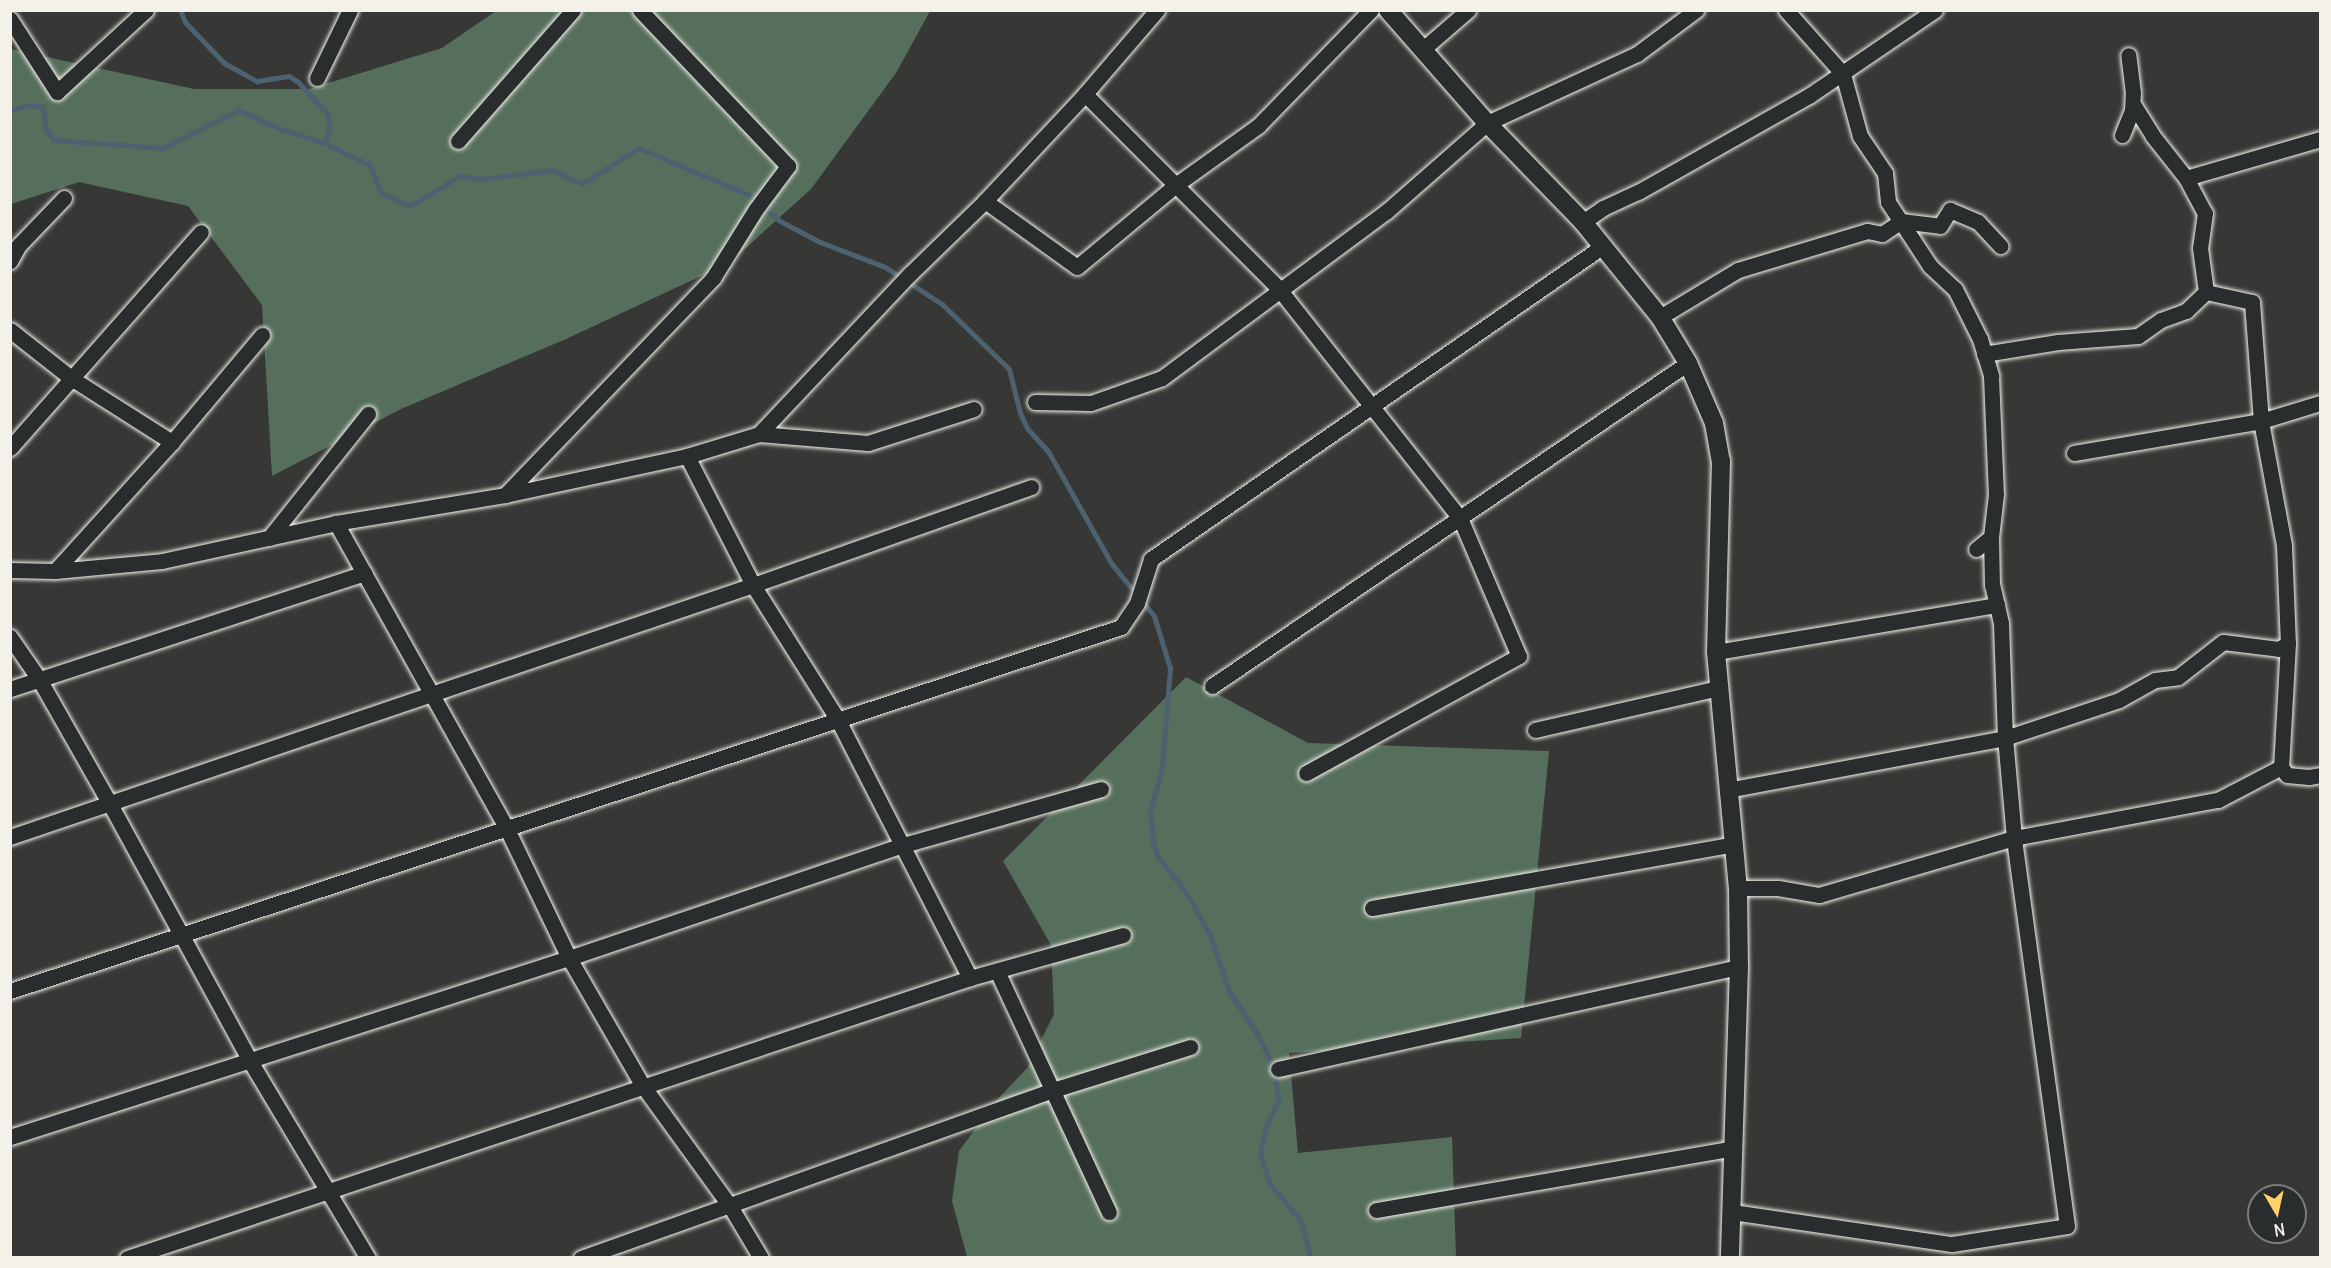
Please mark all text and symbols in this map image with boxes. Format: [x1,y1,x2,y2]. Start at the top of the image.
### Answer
north arrow [2247,1184,2307,1244]
text: N [2272,1219,2287,1241]

